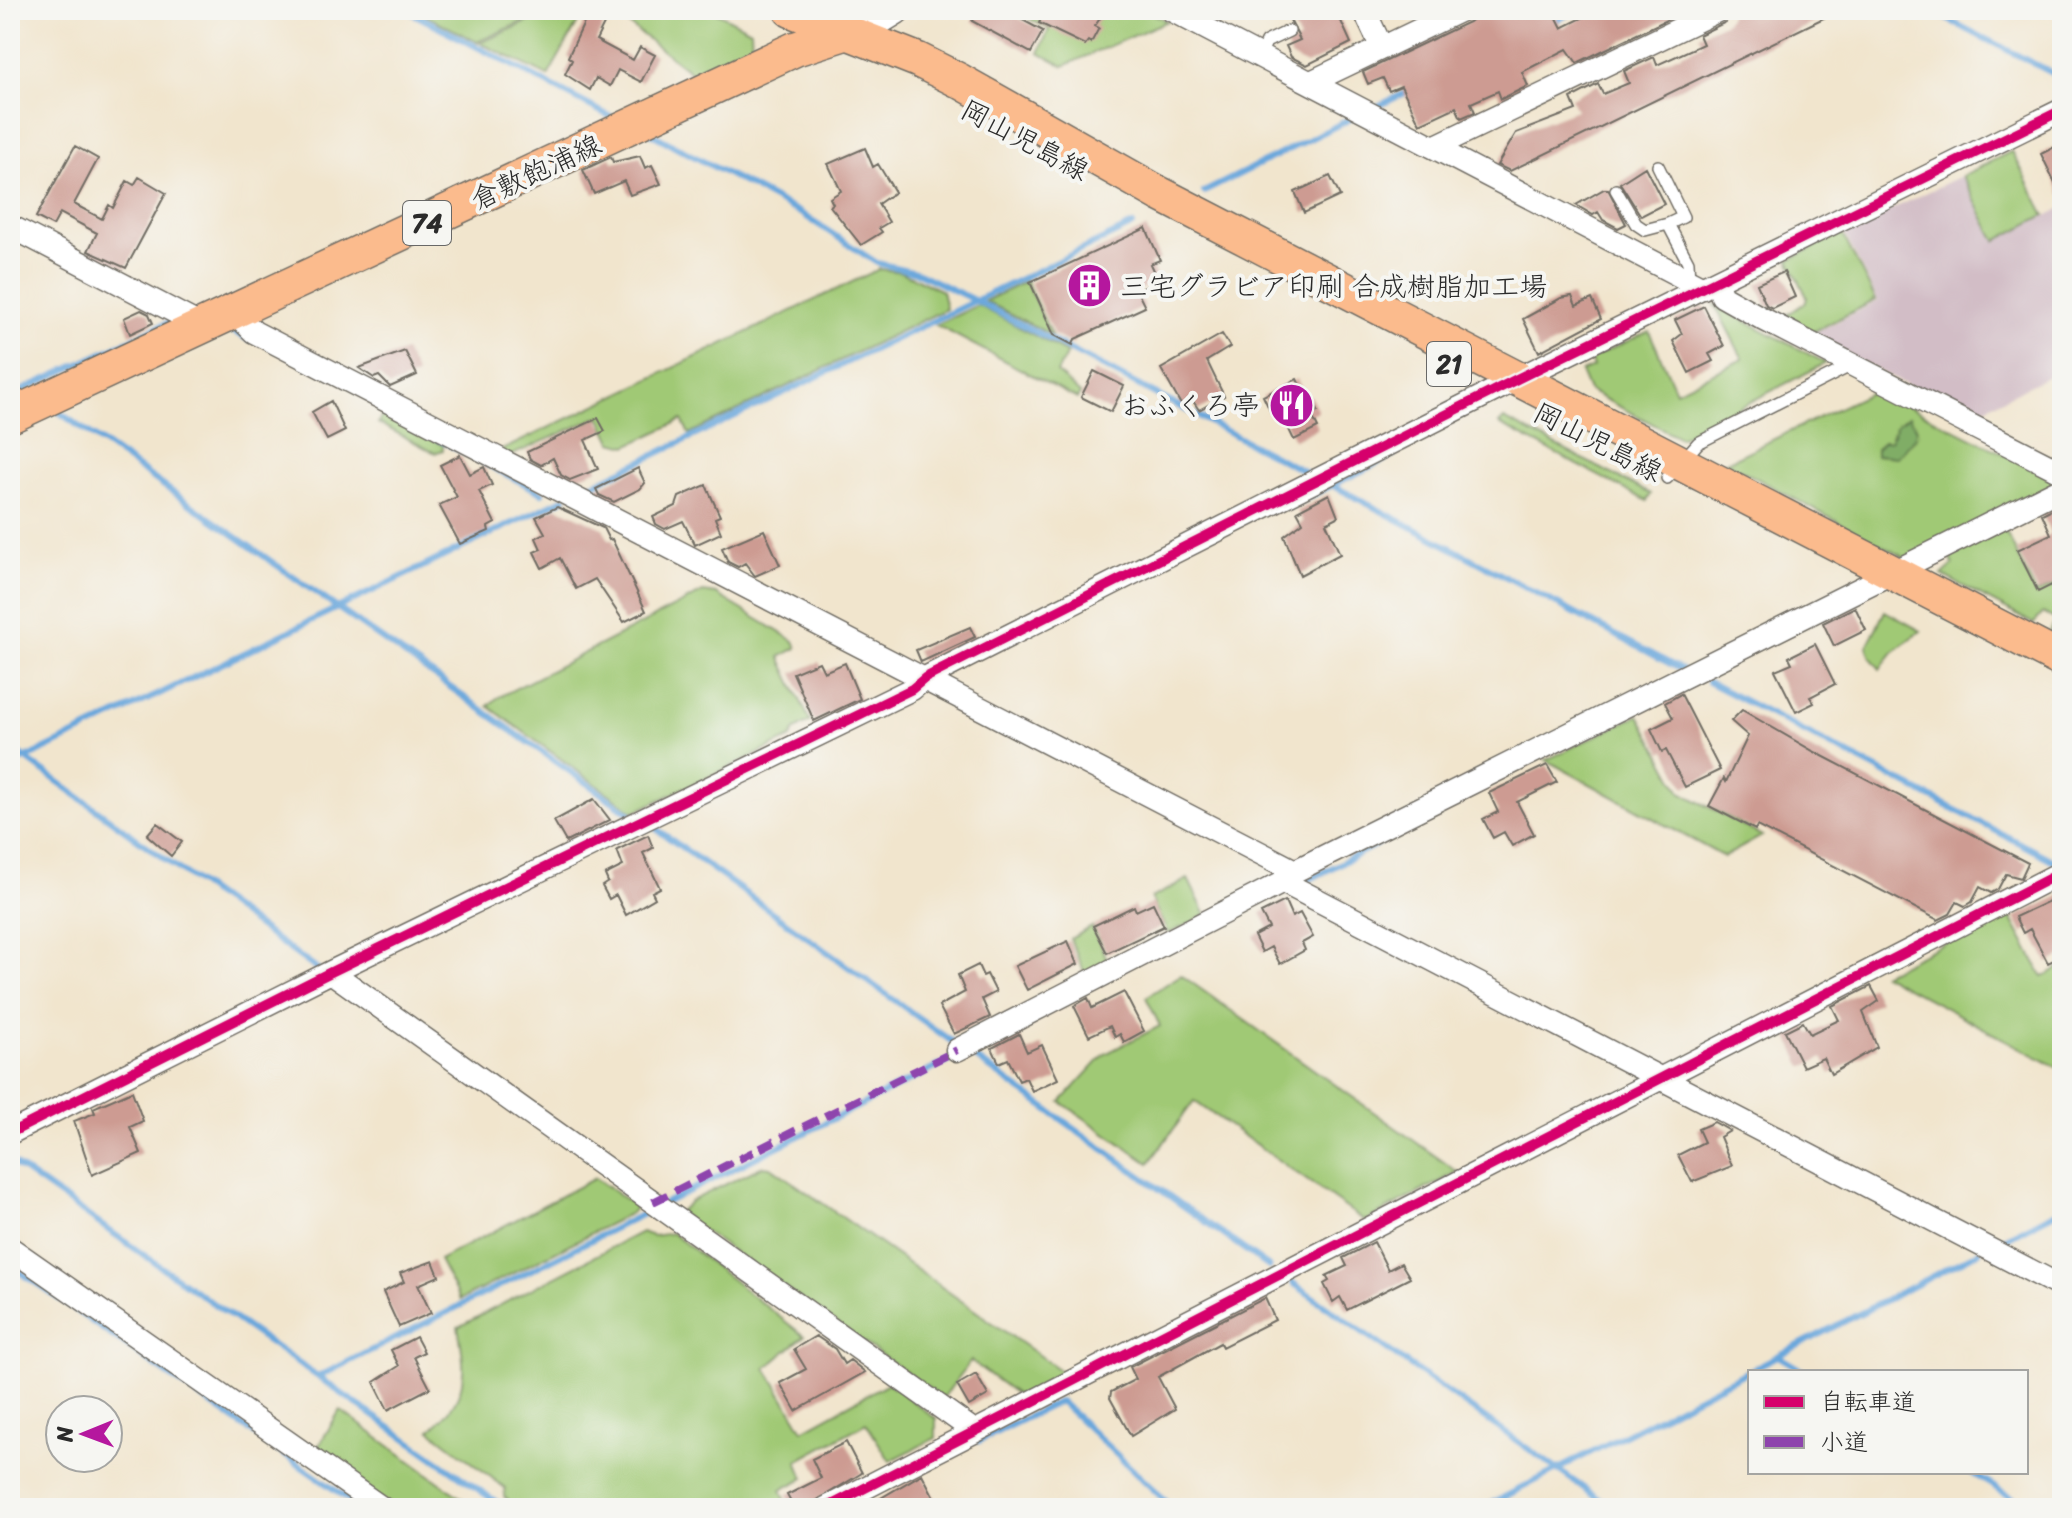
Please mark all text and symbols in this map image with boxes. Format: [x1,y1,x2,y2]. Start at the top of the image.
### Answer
street label: 岡山児島線 [952,86,1098,194]
street label: 倉敷飽浦線 [462,120,610,224]
road number: 74 [403,201,451,245]
building icon: 三宅グラビア印刷 合成樹脂加工場 [1065,262,1113,310]
place label: 三宅グラビア印刷 合成樹脂加工場 [1120,262,1547,311]
road number: 21 [1427,342,1471,386]
place label: おふくろ亭 [1121,381,1260,430]
restaurant icon: おふくろ亭 [1267,381,1315,429]
street label: 岡山児島線 [1524,388,1672,496]
legend [1748,1370,2028,1474]
text: 自転車道 [1820,1381,1916,1423]
north arrow [44,1394,124,1474]
text: 小道 [1820,1421,1868,1463]
text: N [45,1426,84,1443]

